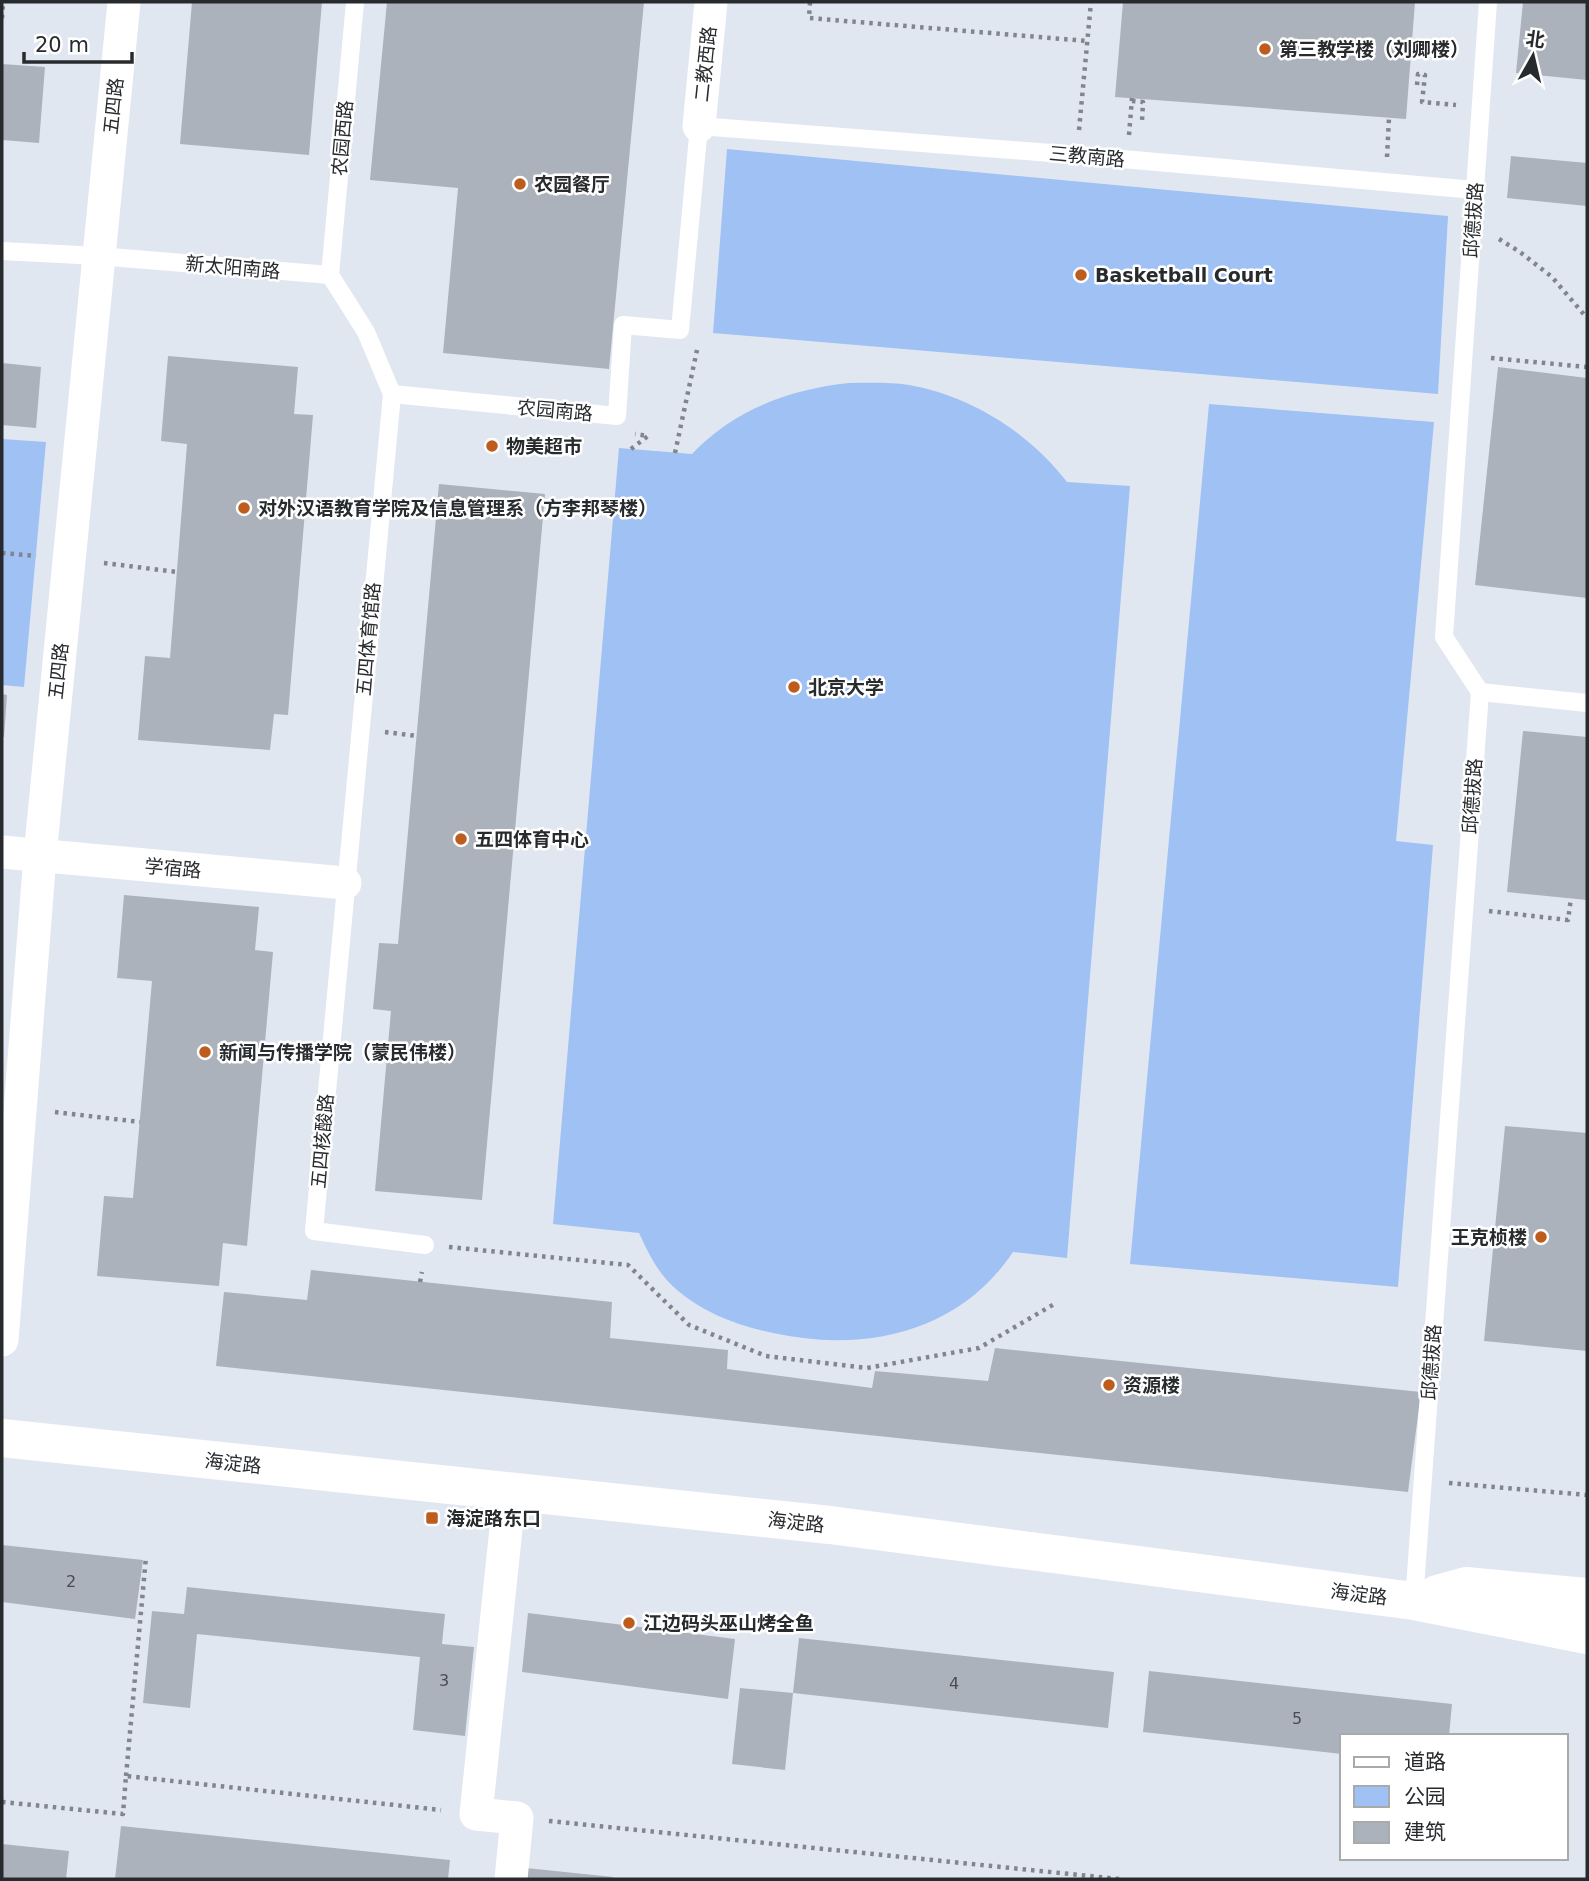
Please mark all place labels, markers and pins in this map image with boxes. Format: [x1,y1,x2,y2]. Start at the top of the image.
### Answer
place label: 第三教学楼（刘卿楼） [1279,38,1469,60]
marker: 第三教学楼（刘卿楼） [1257,41,1273,57]
place label: 农园餐厅 [534,173,610,195]
marker: 农园餐厅 [512,176,528,192]
place label: Basketball Court [1095,264,1273,286]
marker: Basketball Court [1073,267,1089,283]
place label: 物美超市 [506,435,582,457]
marker: 物美超市 [484,438,500,454]
place label: 对外汉语教育学院及信息管理系（方李邦琴楼） [258,497,657,519]
marker: 对外汉语教育学院及信息管理系（方李邦琴楼） [236,500,252,516]
place label: 北京大学 [808,676,884,698]
marker: 北京大学 [786,679,802,695]
place label: 五四体育中心 [475,828,589,850]
marker: 五四体育中心 [453,831,469,847]
place label: 新闻与传播学院（蒙民伟楼） [219,1041,466,1063]
marker: 新闻与传播学院（蒙民伟楼） [197,1044,213,1060]
place label: 王克桢楼 [1451,1226,1527,1248]
marker: 王克桢楼 [1533,1229,1549,1245]
place label: 资源楼 [1123,1374,1180,1396]
marker: 资源楼 [1101,1377,1117,1393]
place label: 海淀路东口 [446,1507,541,1529]
marker: 海淀路东口 [424,1510,440,1526]
place label: 江边码头巫山烤全鱼 [643,1612,814,1634]
marker: 江边码头巫山烤全鱼 [621,1615,637,1631]

